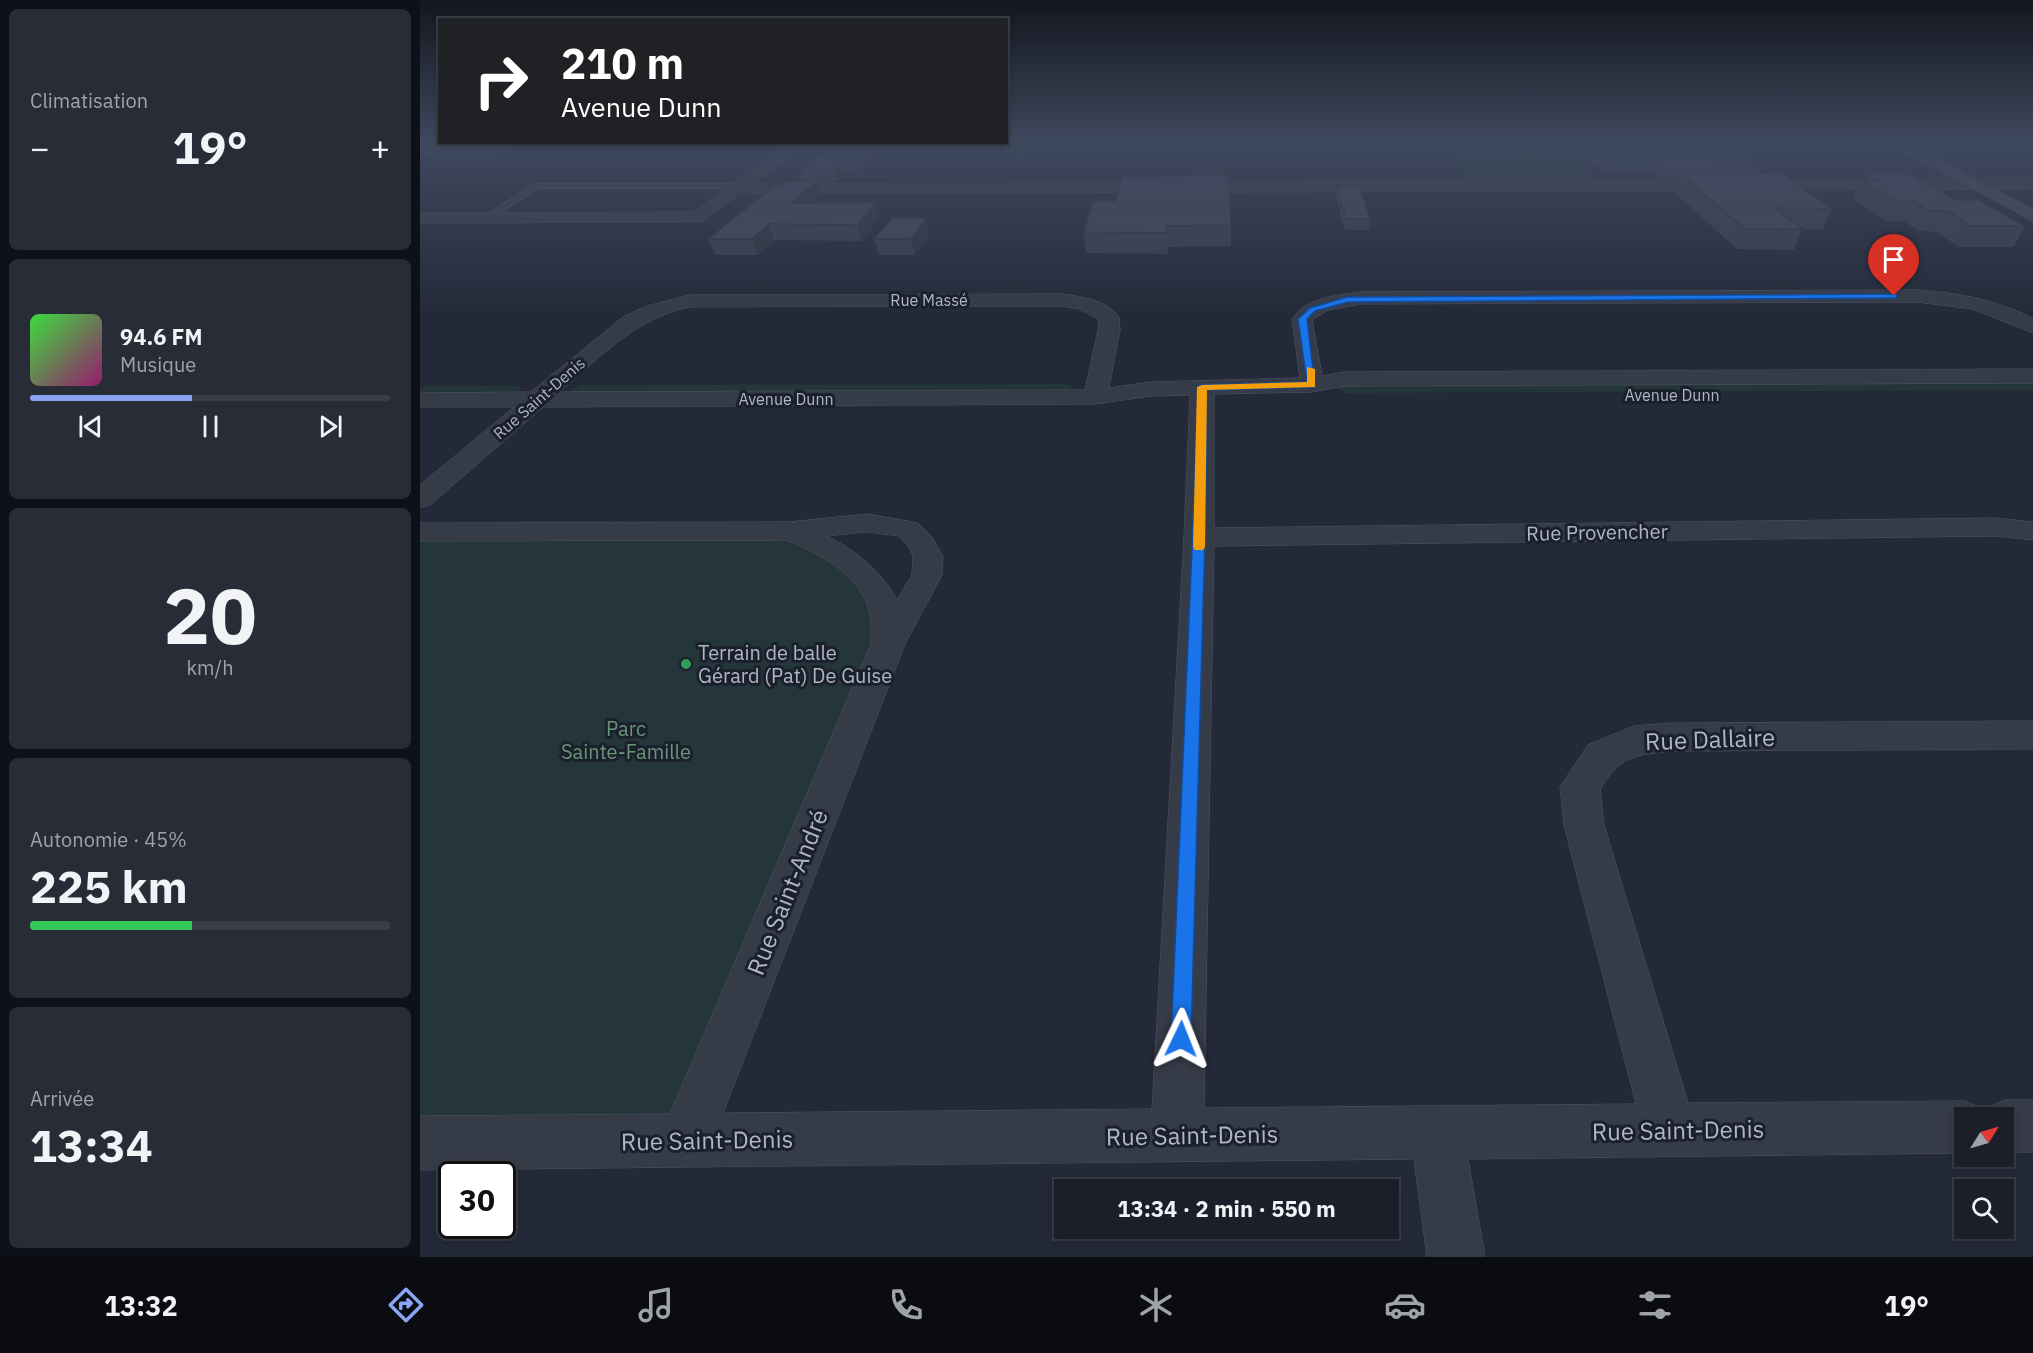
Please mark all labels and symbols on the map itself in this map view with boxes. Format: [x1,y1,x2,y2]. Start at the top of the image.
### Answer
pin [1868,234,1919,296]
street label: Rue Massé [890,290,968,310]
street label: Rue Saint-Denis [489,353,589,443]
street label: Avenue Dunn [1624,385,1720,405]
street label: Avenue Dunn [738,389,834,409]
street label: Rue Provencher [1526,517,1668,547]
place label: Terrain de balle Gérard (Pat) De Guise [698,639,892,689]
marker: Terrain de balle Gérard (Pat) De Guise [679,657,693,671]
park label: Parc Sainte-Famille [561,715,691,765]
street label: Rue Dallaire [1644,721,1776,757]
street label: Rue Saint-André [739,804,835,980]
position arrow [1149,1007,1213,1071]
north arrow [1954,1107,2014,1167]
street label: Rue Saint-Denis [1592,1112,1764,1148]
street label: Rue Saint-Denis [1106,1117,1278,1153]
street label: Rue Saint-Denis [621,1122,793,1158]
speed limit sign: 30 [438,1161,516,1239]

